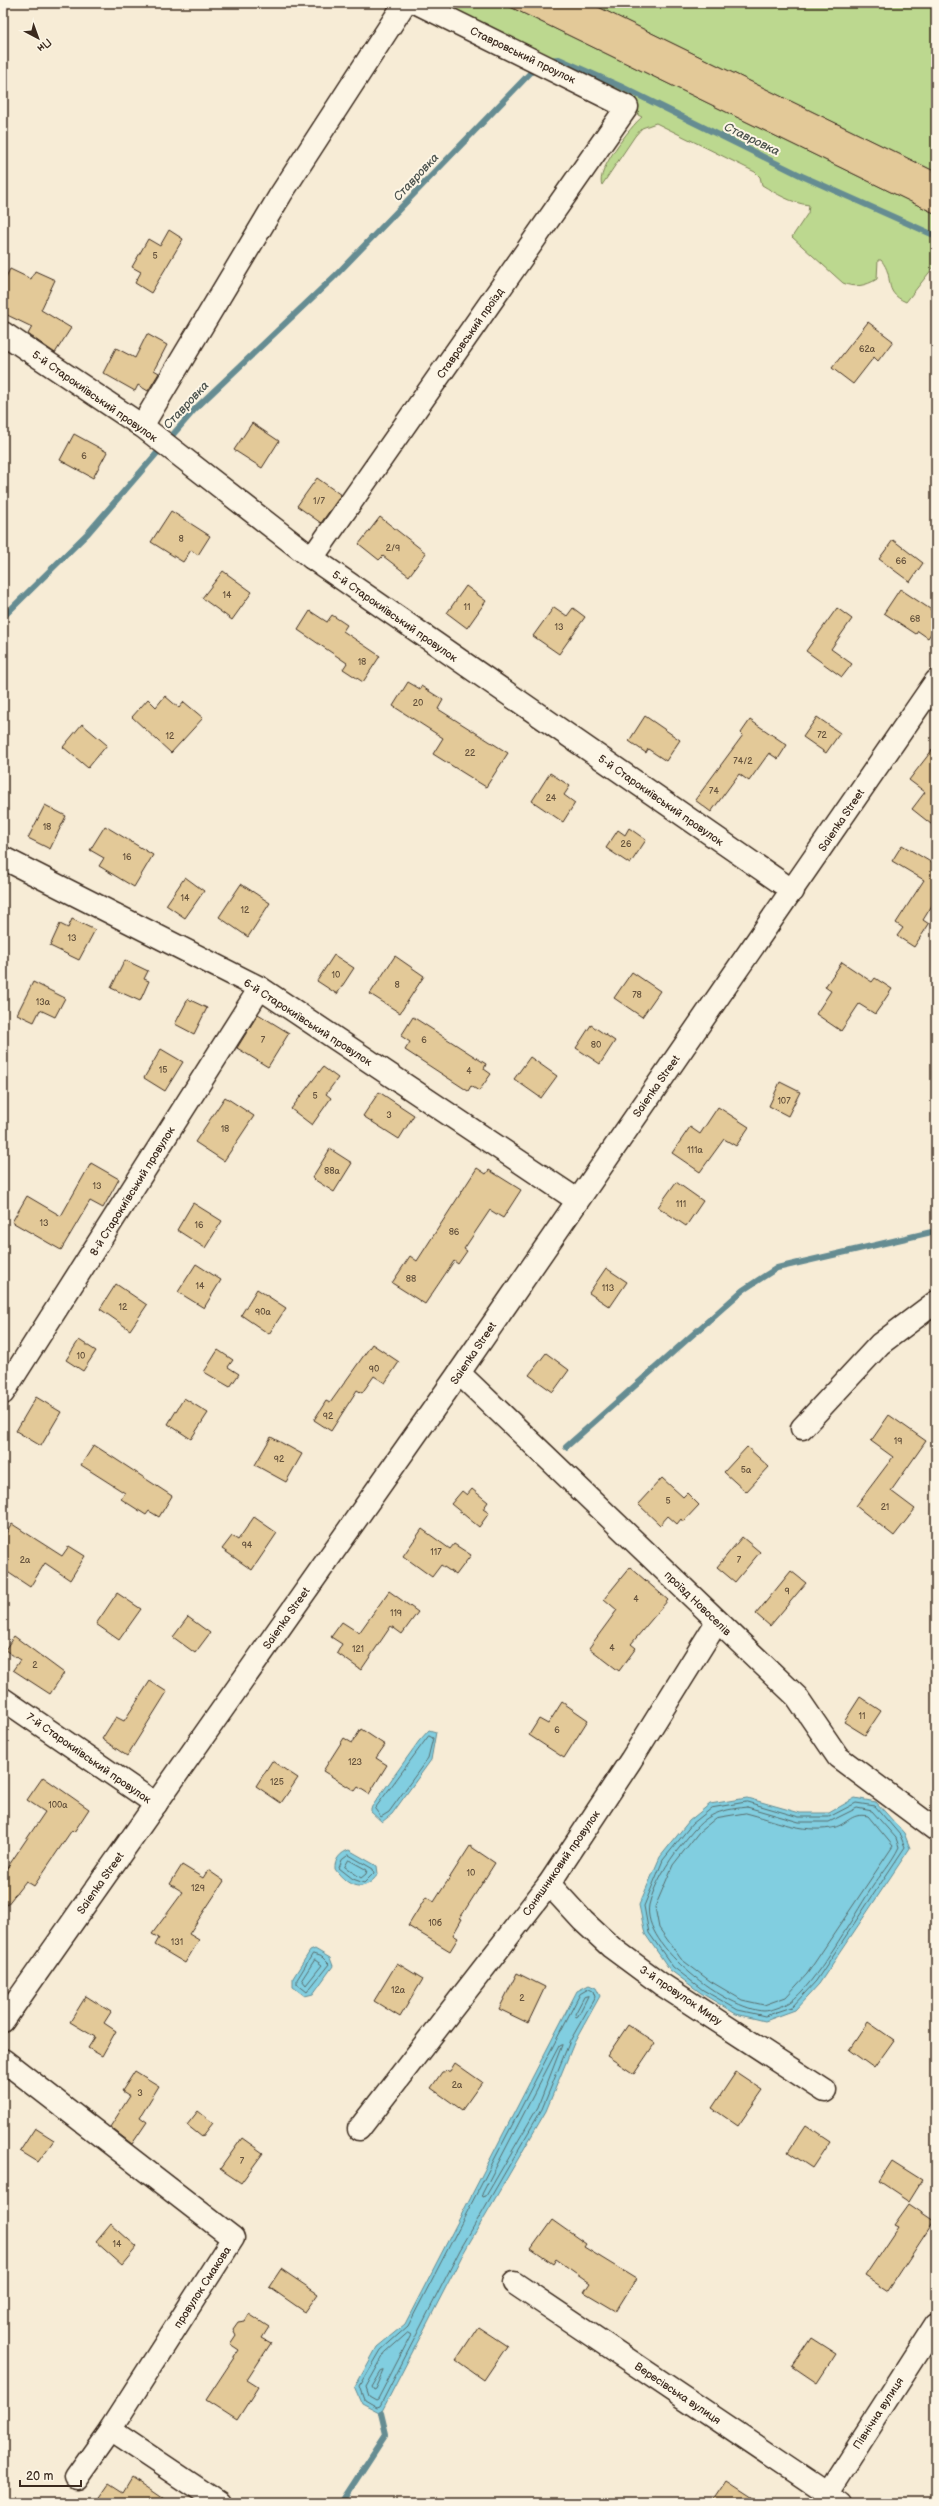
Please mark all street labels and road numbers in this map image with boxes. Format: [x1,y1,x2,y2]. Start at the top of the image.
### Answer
street label: Ставровський проулок [468,24,578,87]
street label: Ставровський проїзд [434,285,507,381]
street label: 5-й Старокиївський провулок [30,348,160,445]
street label: 5-й Старокиївський провулок [330,568,460,665]
street label: 5-й Старокиївський провулок [596,752,726,849]
street label: Saienka Street [816,786,867,854]
street label: 6-й Старокиївський провулок [241,976,374,1069]
street label: Saienka Street [630,1052,683,1120]
street label: 8-й Старокиївський провулок [87,1124,178,1258]
street label: Saienka Street [448,1319,499,1387]
street label: проїзд Новоселів [662,1568,734,1639]
street label: Saienka Street [260,1584,313,1652]
street label: 7-й Старокиївський провулок [24,1710,154,1807]
street label: Соняшниковий провулок [520,1808,603,1919]
street label: Saienka Street [74,1849,127,1917]
street label: 3-й провулок Миру [637,1963,724,2028]
street label: провулок Смакова [171,2244,234,2331]
street label: Вересівська вулиця [632,2360,723,2427]
street label: Північна вулиця [850,2375,906,2452]

